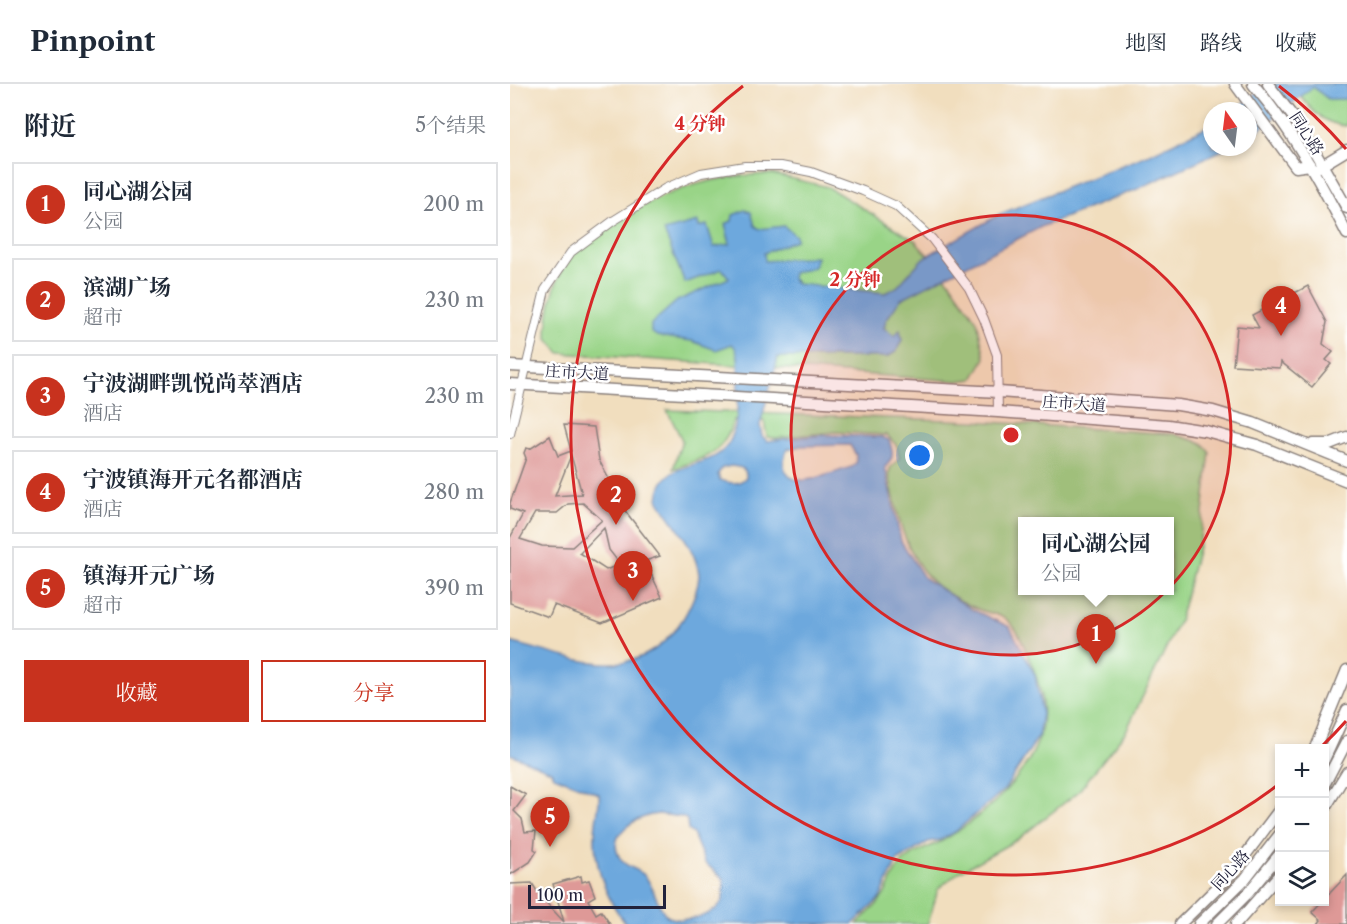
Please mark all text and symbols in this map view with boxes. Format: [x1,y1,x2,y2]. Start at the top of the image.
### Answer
text: Pinpoint [30,24,155,58]
text: 地图 [1125,30,1167,55]
text: 路线 [1200,30,1242,55]
text: 收藏 [1275,30,1317,55]
north arrow [1203,102,1257,156]
street label: 同心路 [1286,107,1328,159]
text: 附近 [24,110,76,142]
text: 5个结果 [415,113,486,137]
text: 4 分钟 [674,113,726,135]
text: 同心湖公园 [83,178,193,205]
text: 1 [41,192,50,216]
text: 200 m [423,192,484,216]
text: 公园 [83,209,123,233]
text: 2 分钟 [829,269,881,291]
text: 滨湖广场 [83,274,171,301]
pin: 4 [1262,286,1300,336]
text: 2 [40,288,51,312]
text: 230 m [425,288,484,312]
text: 超市 [83,305,123,329]
street label: 庄市大道 [545,360,609,384]
text: 宁波湖畔凯悦尚萃酒店 [83,370,303,397]
text: 3 [40,384,51,408]
text: 230 m [425,384,484,408]
street label: 庄市大道 [1041,391,1107,415]
text: 酒店 [83,401,123,425]
centre of rings [1001,425,1021,445]
your location [905,441,934,470]
text: 宁波镇海开元名都酒店 [83,466,303,493]
pin: 2 [596,476,636,525]
text: 4 [40,480,51,504]
text: 280 m [424,480,484,504]
text: 酒店 [83,497,123,521]
popup [1018,517,1174,595]
text: 同心湖公园 [1041,530,1151,557]
pin: 3 [614,552,652,601]
text: 公园 [1041,561,1081,585]
text: 镇海开元广场 [83,562,215,589]
text: 5 [40,576,51,600]
text: 390 m [425,576,484,600]
text: 超市 [83,593,123,617]
pin: 1 [1076,614,1116,664]
button: 收藏 [24,660,249,722]
button: 分享 [261,660,486,722]
map controls [1275,744,1329,906]
button: + [1275,744,1329,798]
pin: 5 [530,798,570,847]
button: − [1275,798,1329,852]
street label: 同心路 [1207,845,1253,895]
button: layers [1275,852,1329,906]
scale bar [528,882,666,910]
text: 100 m [537,885,583,905]

